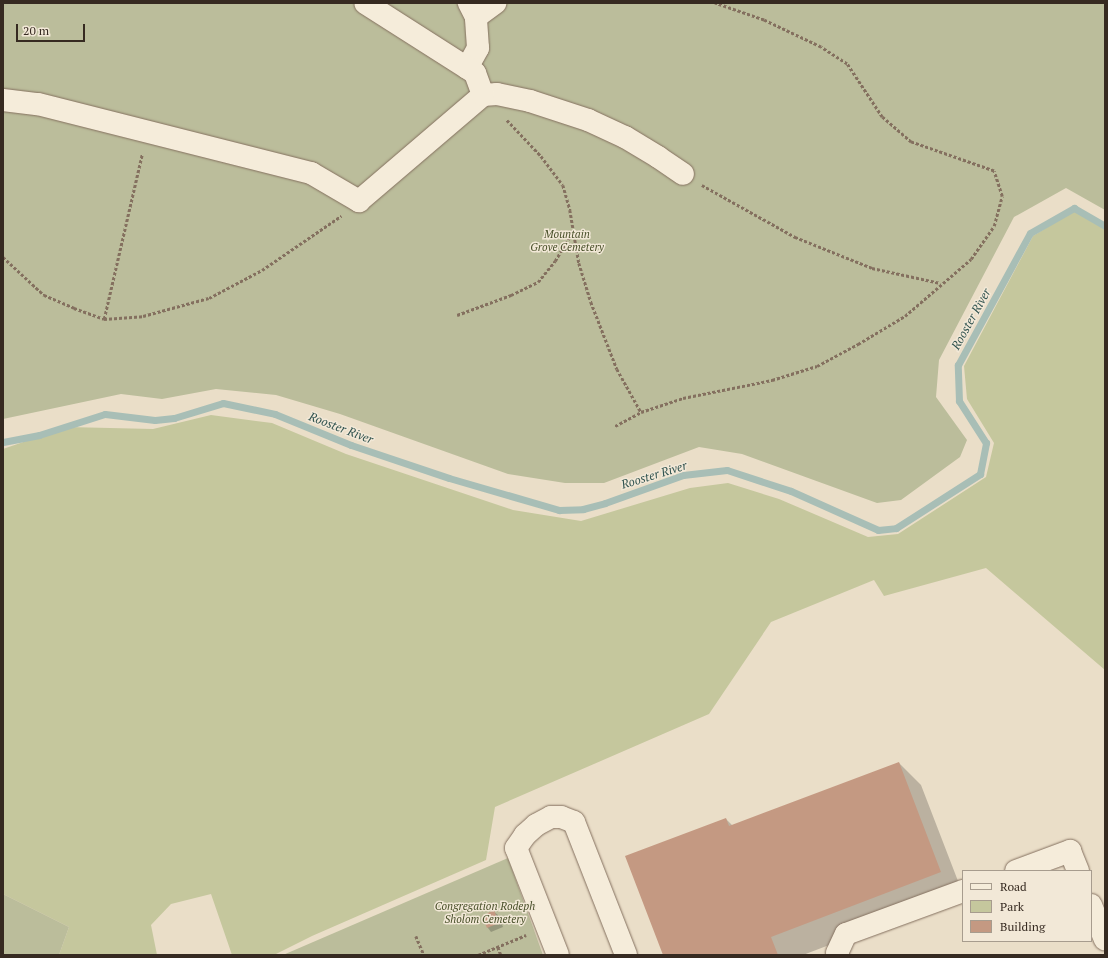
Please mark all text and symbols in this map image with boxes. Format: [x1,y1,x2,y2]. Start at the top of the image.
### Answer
scale bar [18,16,87,42]
text: 20 m [23,23,49,38]
park label: Mountain Grove Cemetery [530,228,604,254]
water label: Rooster River [948,286,994,352]
water label: Rooster River [307,409,375,447]
water label: Rooster River [619,458,689,492]
legend [962,870,1092,942]
text: Road [1000,879,1027,894]
text: Park [1000,899,1024,914]
park label: Congregation Rodeph Sholom Cemetery [435,900,535,926]
text: Building [1000,919,1045,934]

